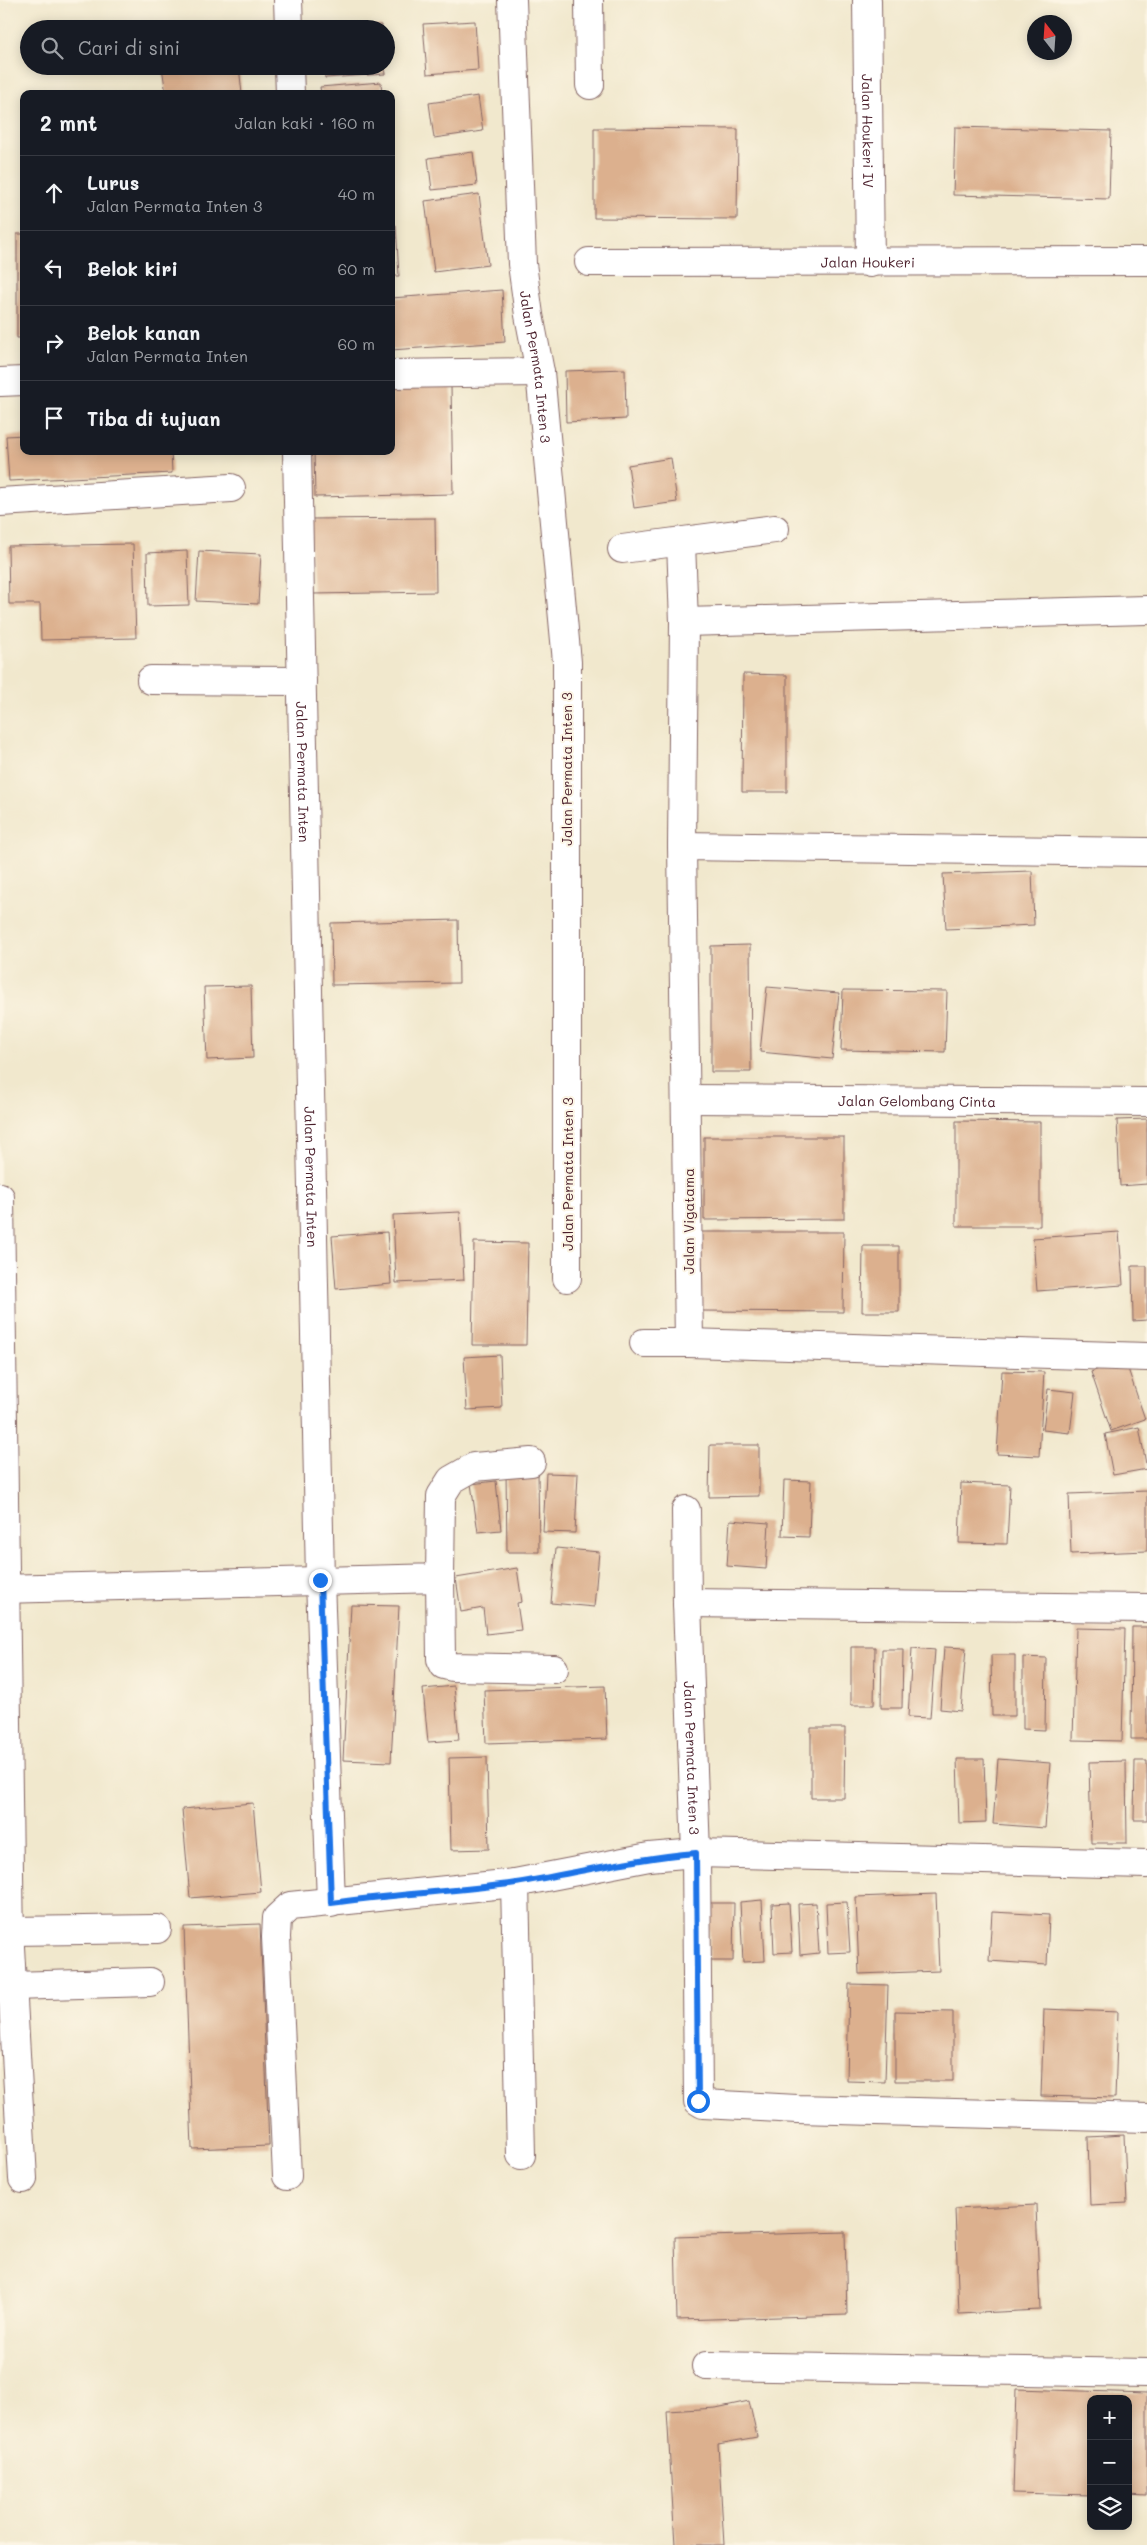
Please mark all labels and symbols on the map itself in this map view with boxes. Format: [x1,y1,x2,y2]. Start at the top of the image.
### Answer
north arrow [1027,15,1072,60]
street label: Jalan Houkeri IV [858,74,879,188]
street label: Jalan Houkeri [821,252,915,271]
street label: Jalan Permata Inten 3 [516,289,556,444]
street label: Jalan Permata Inten 3 [557,692,576,846]
street label: Jalan Permata Inten [293,701,314,843]
street label: Jalan Gelombang Cinta [838,1090,996,1111]
street label: Jalan Permata Inten 3 [558,1097,577,1251]
street label: Jalan Permata Inten [301,1106,323,1248]
street label: Jalan Vigatama [679,1168,698,1274]
route end [309,1569,332,1592]
street label: Jalan Permata Inten 3 [680,1681,705,1835]
route start [687,2090,710,2113]

